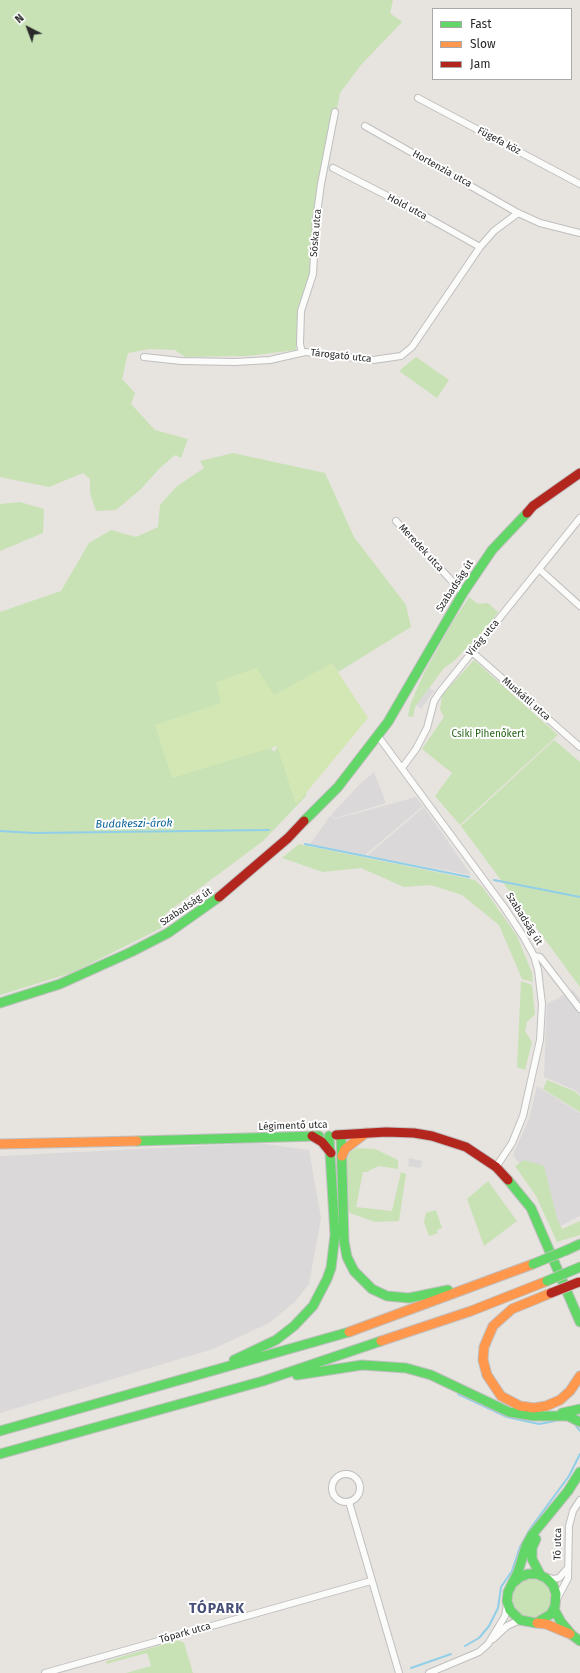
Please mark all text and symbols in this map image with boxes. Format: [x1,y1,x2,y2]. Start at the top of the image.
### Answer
north arrow [8,8,48,48]
legend [432,8,572,80]
text: N [13,11,27,26]
text: Fast [470,17,492,31]
text: Slow [470,37,496,51]
text: Jam [470,57,490,71]
street label: Fügefa köz [475,125,523,157]
street label: Hortenzia utca [410,148,474,190]
street label: Hold utca [385,191,429,223]
street label: Sóska utca [308,208,324,258]
street label: Tárogató utca [310,347,372,365]
street label: Meredek utca [396,522,446,574]
street label: Szabadság út [434,558,476,614]
street label: Virág utca [464,617,502,659]
street label: Muskátli utca [499,675,553,723]
park label: Csiki Pihenőkert [451,728,525,740]
water label: Budakeszi-árok [95,817,173,831]
street label: Szabadság út [158,885,214,929]
street label: Szabadság út [503,891,545,947]
street label: Légimentő utca [258,1119,328,1133]
street label: Tó utca [552,1528,564,1560]
district label: TÓPARK [189,1601,245,1617]
street label: Tópark utca [158,1620,212,1646]

